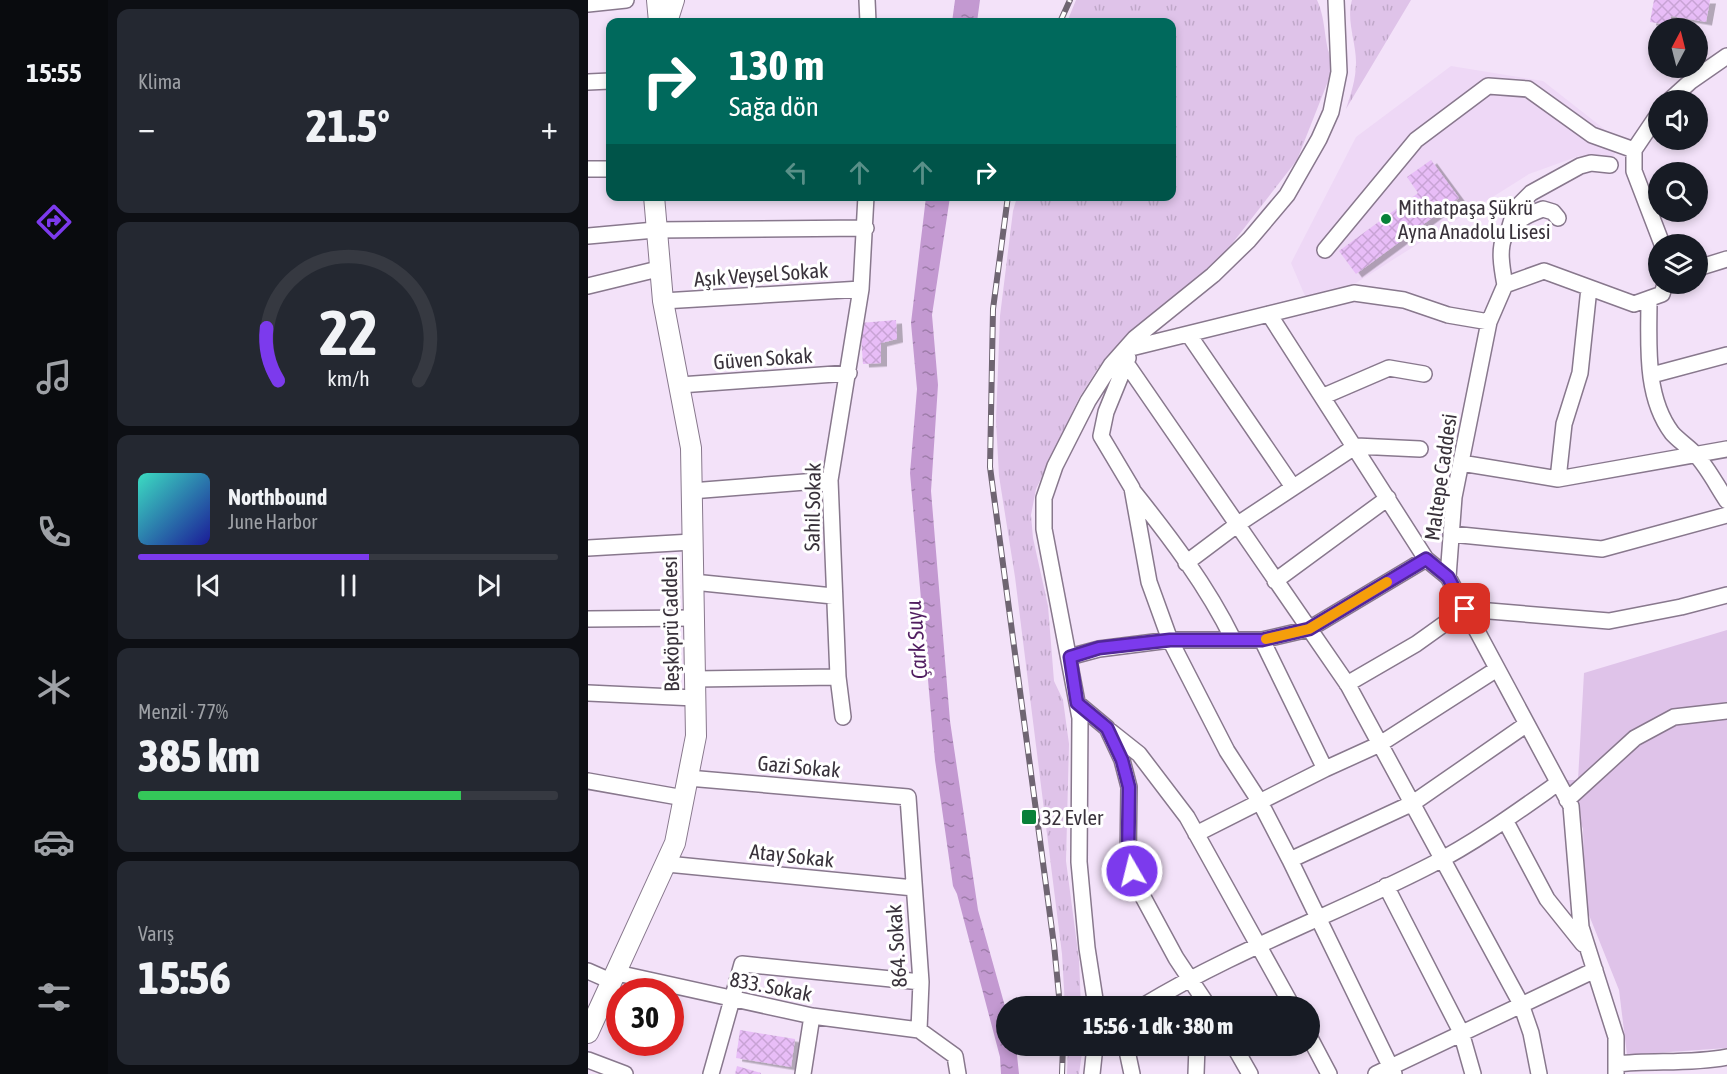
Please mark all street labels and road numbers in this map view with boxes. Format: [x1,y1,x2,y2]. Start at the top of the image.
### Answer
street label: Aşık Veysel Sokak [693,257,829,291]
street label: Güven Sokak [713,343,813,373]
street label: Maltepe Caddesi [1419,412,1461,542]
street label: Sahil Sokak [799,462,825,552]
street label: Beşköprü Caddesi [657,556,683,692]
street label: Gazi Sokak [757,750,841,782]
street label: Atay Sokak [749,839,835,871]
street label: 864. Sokak [881,904,911,988]
street label: 833. Sokak [728,966,814,1006]

